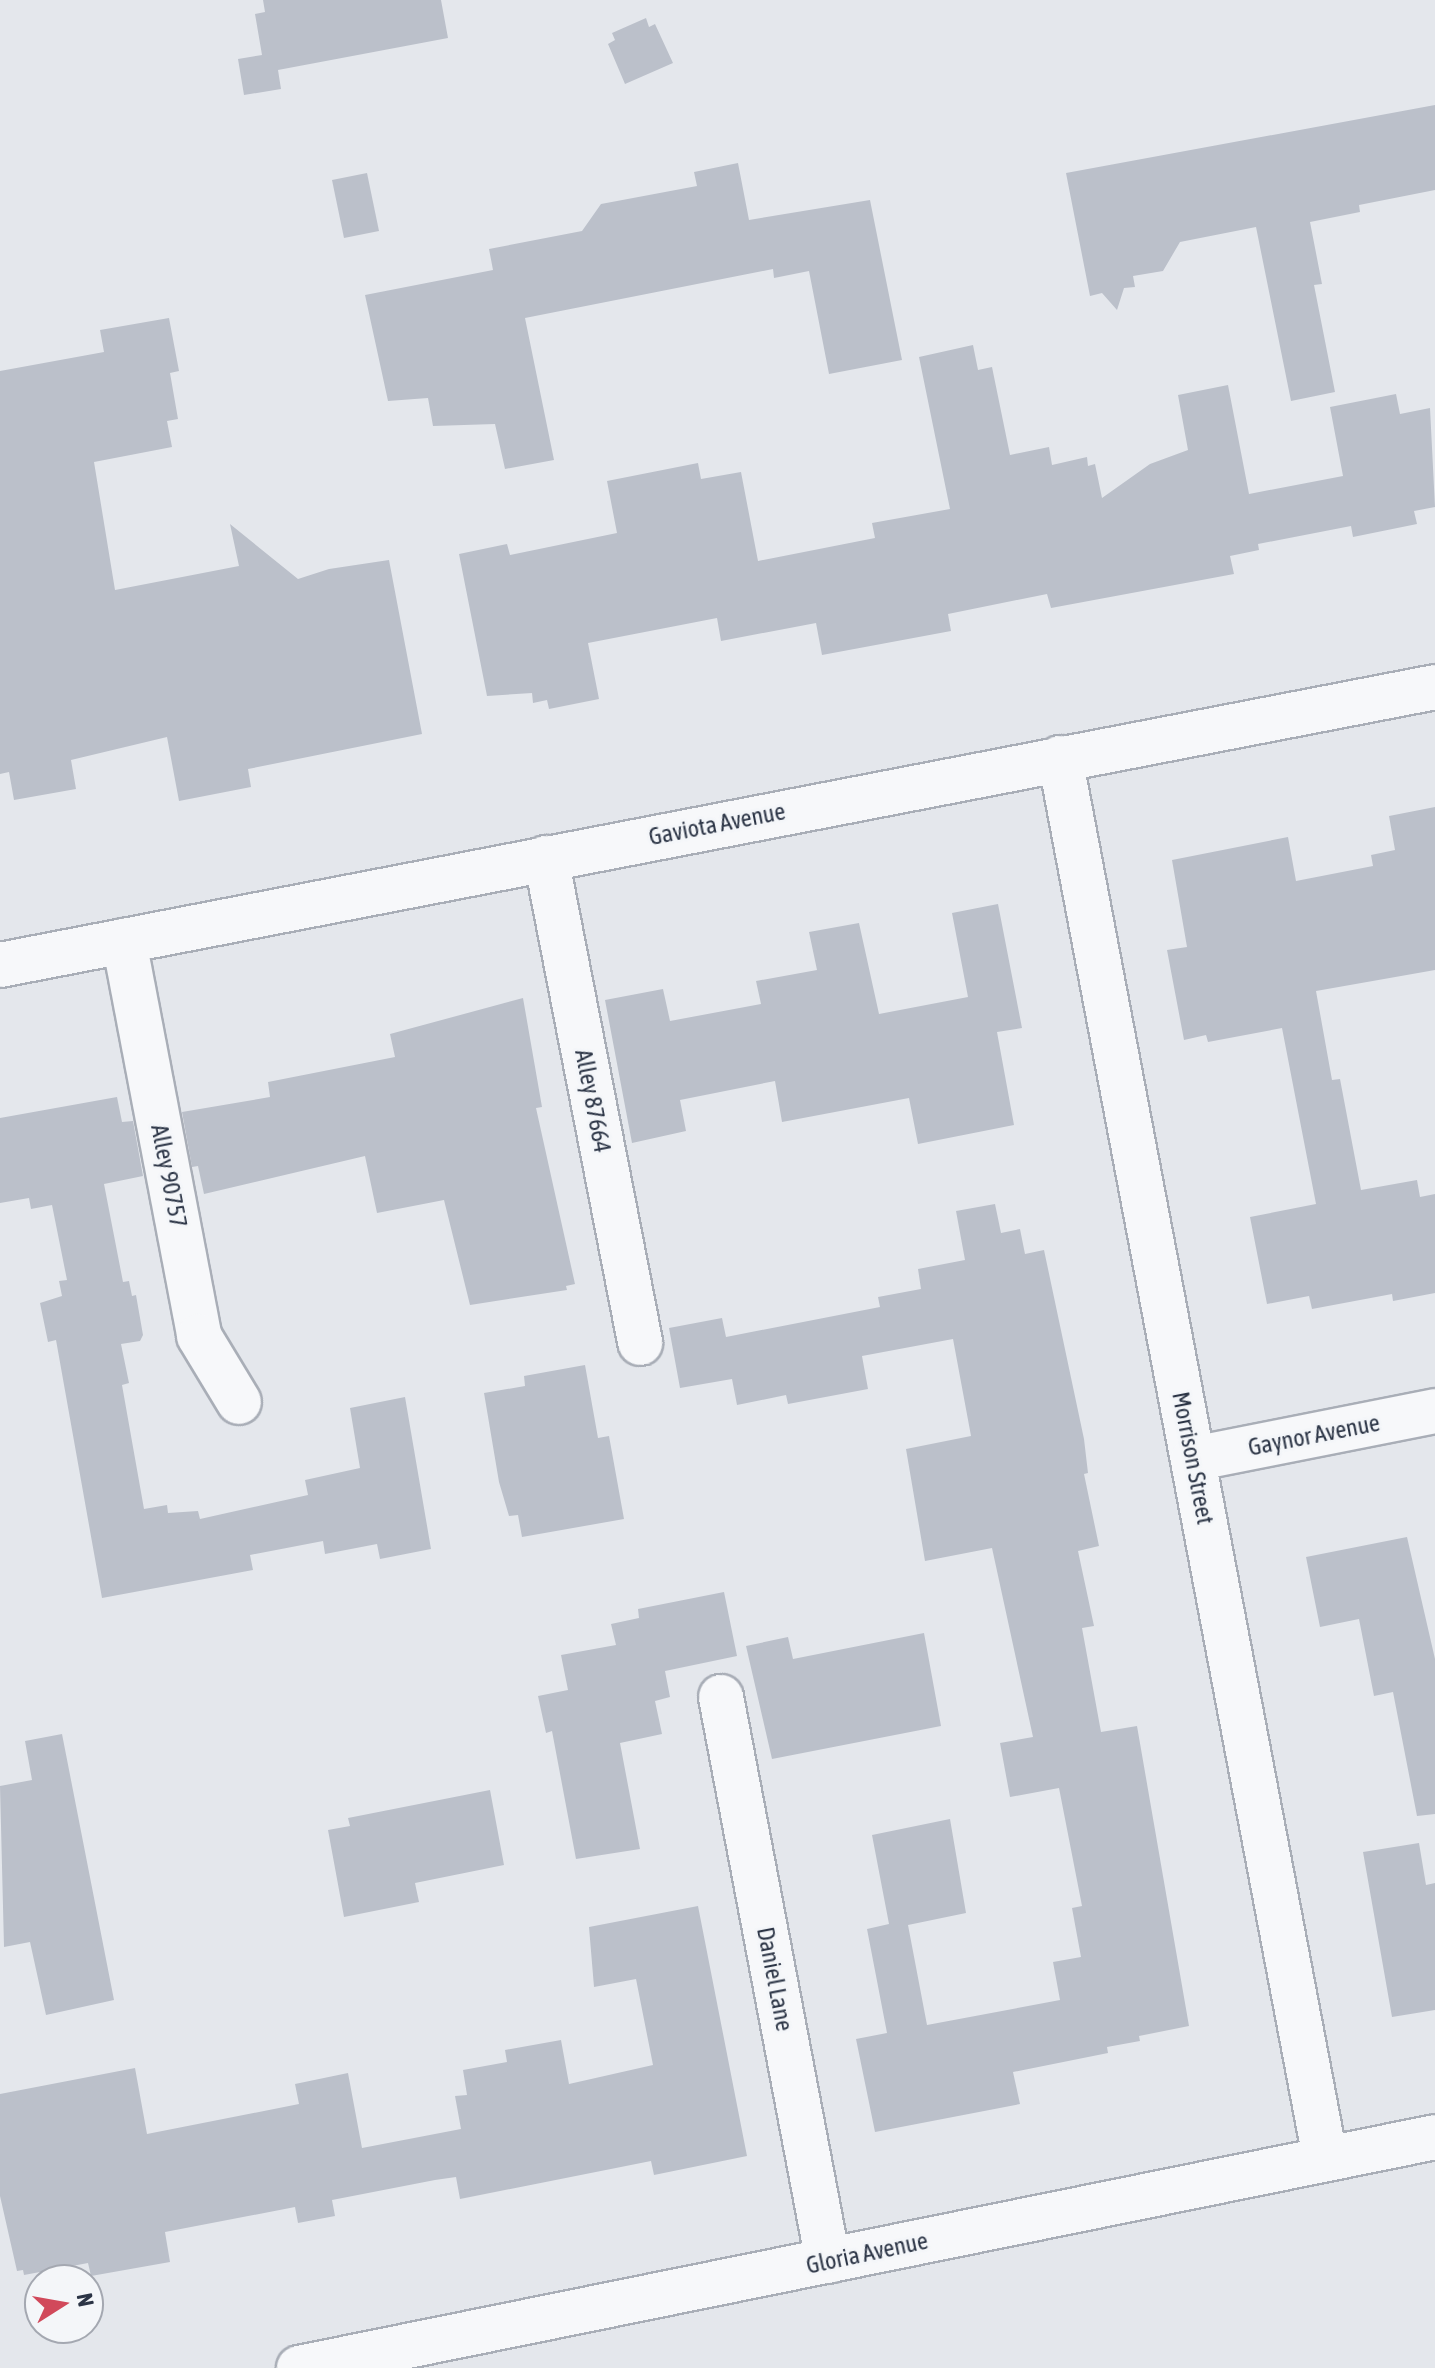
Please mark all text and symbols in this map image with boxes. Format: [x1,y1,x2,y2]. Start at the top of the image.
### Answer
street label: Gaviota Avenue [646,797,788,851]
street label: Alley 87664 [569,1047,617,1155]
street label: Alley 90757 [145,1122,193,1230]
street label: Morrison Street [1166,1389,1220,1527]
street label: Gaynor Avenue [1246,1408,1382,1462]
street label: Daniel Lane [751,1925,799,2033]
street label: Gloria Avenue [804,2226,930,2280]
north arrow [24,2264,104,2344]
text: N [72,2291,100,2309]

